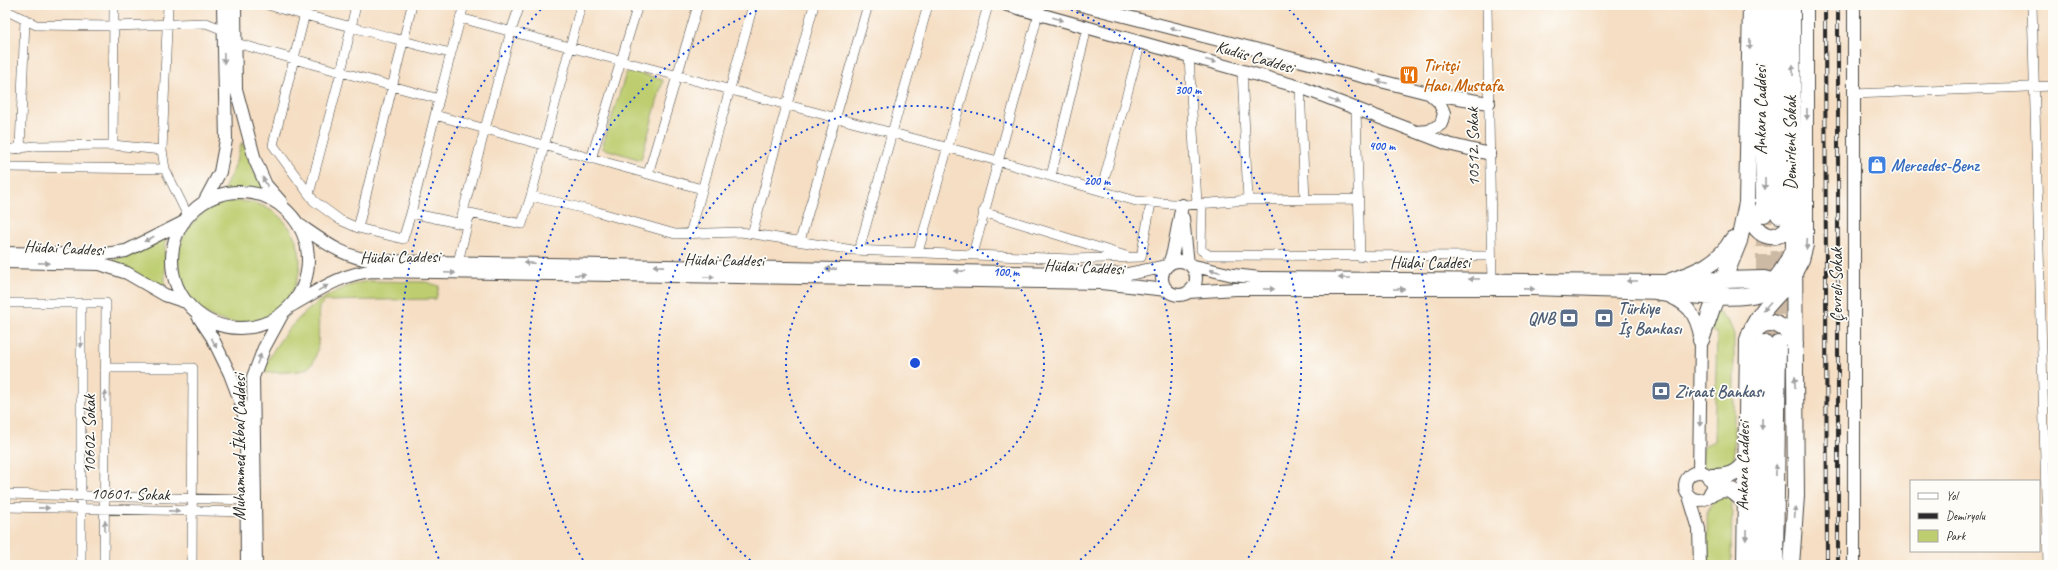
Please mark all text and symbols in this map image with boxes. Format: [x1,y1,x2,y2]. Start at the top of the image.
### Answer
one-way arrow [1053,16,1065,22]
one-way arrow [1168,26,1181,32]
street label: Kudüs Caddesi [1214,36,1299,79]
one-way arrow [1747,38,1753,51]
one-way arrow [221,52,228,64]
place label: Tiritçi Hacı Mustafa [1423,55,1505,96]
one-way arrow [1204,59,1217,65]
street label: Ankara Caddesi [1750,63,1771,155]
one-way arrow [1790,63,1796,76]
restaurant icon: Tiritçi Hacı Mustafa [1398,64,1420,86]
one-way arrow [1376,79,1388,85]
text: 300 m [1175,82,1202,98]
street label: Demirlenk Sokak [1780,94,1801,190]
one-way arrow [1329,98,1341,104]
street label: 10512. Sokak [1462,106,1484,187]
one-way arrow [1804,108,1810,121]
text: 400 m [1369,138,1396,154]
shop icon: Mercedes-Benz [1866,154,1888,176]
place label: Mercedes-Benz [1891,155,1980,176]
text: 200 m [1084,173,1111,189]
one-way arrow [262,176,269,188]
one-way arrow [1762,178,1768,191]
street label: Hüdai Caddesi [23,235,106,261]
one-way arrow [143,236,155,242]
one-way arrow [1803,238,1810,250]
street label: Hüdai Caddesi [360,246,442,268]
street label: Çevreli Sokak [1826,246,1848,322]
street label: Hüdai Caddesi [684,249,766,271]
street label: Hüdai Caddesi [1390,252,1472,273]
street label: Hüdai Caddesi [1043,254,1126,280]
one-way arrow [38,260,51,266]
one-way arrow [523,260,535,267]
one-way arrow [652,263,665,269]
text: 100 m [993,264,1020,280]
one-way arrow [824,266,837,272]
one-way arrow [953,268,966,274]
one-way arrow [1209,268,1221,274]
one-way arrow [444,270,456,277]
one-way arrow [574,272,587,278]
one-way arrow [703,274,716,280]
one-way arrow [1337,275,1350,281]
one-way arrow [1467,276,1480,282]
one-way arrow [1625,278,1638,284]
one-way arrow [317,284,329,291]
one-way arrow [1263,286,1276,292]
one-way arrow [1393,286,1406,292]
one-way arrow [1523,286,1536,292]
place label: Türkiye İş Bankası [1618,298,1683,339]
one-way arrow [1762,301,1772,311]
bank icon: QNB [1558,307,1580,329]
bank icon: Türkiye İş Bankası [1593,307,1615,329]
place label: QNB [1528,308,1557,329]
one-way arrow [78,336,84,349]
one-way arrow [211,337,217,348]
one-way arrow [256,353,263,365]
centre of rings [908,356,922,370]
street label: Muhammed İkbal Caddesi [229,372,250,520]
one-way arrow [1792,375,1798,388]
bank icon: Ziraat Bankası [1650,380,1672,402]
place label: Ziraat Bankası [1675,381,1766,402]
one-way arrow [102,389,108,402]
street label: 10602. Sokak [79,393,100,474]
one-way arrow [1696,415,1703,427]
one-way arrow [1759,418,1766,430]
street label: Ankara Caddesi [1732,419,1754,511]
one-way arrow [1773,463,1779,476]
legend [1910,480,2040,552]
street label: 10601. Sokak [90,483,171,505]
text: Yol [1946,488,1960,504]
one-way arrow [38,505,51,511]
one-way arrow [1791,506,1798,518]
one-way arrow [168,508,181,514]
text: Demiryolu [1946,508,1987,524]
one-way arrow [102,519,108,532]
text: Park [1946,528,1967,544]
one-way arrow [1743,529,1749,542]

